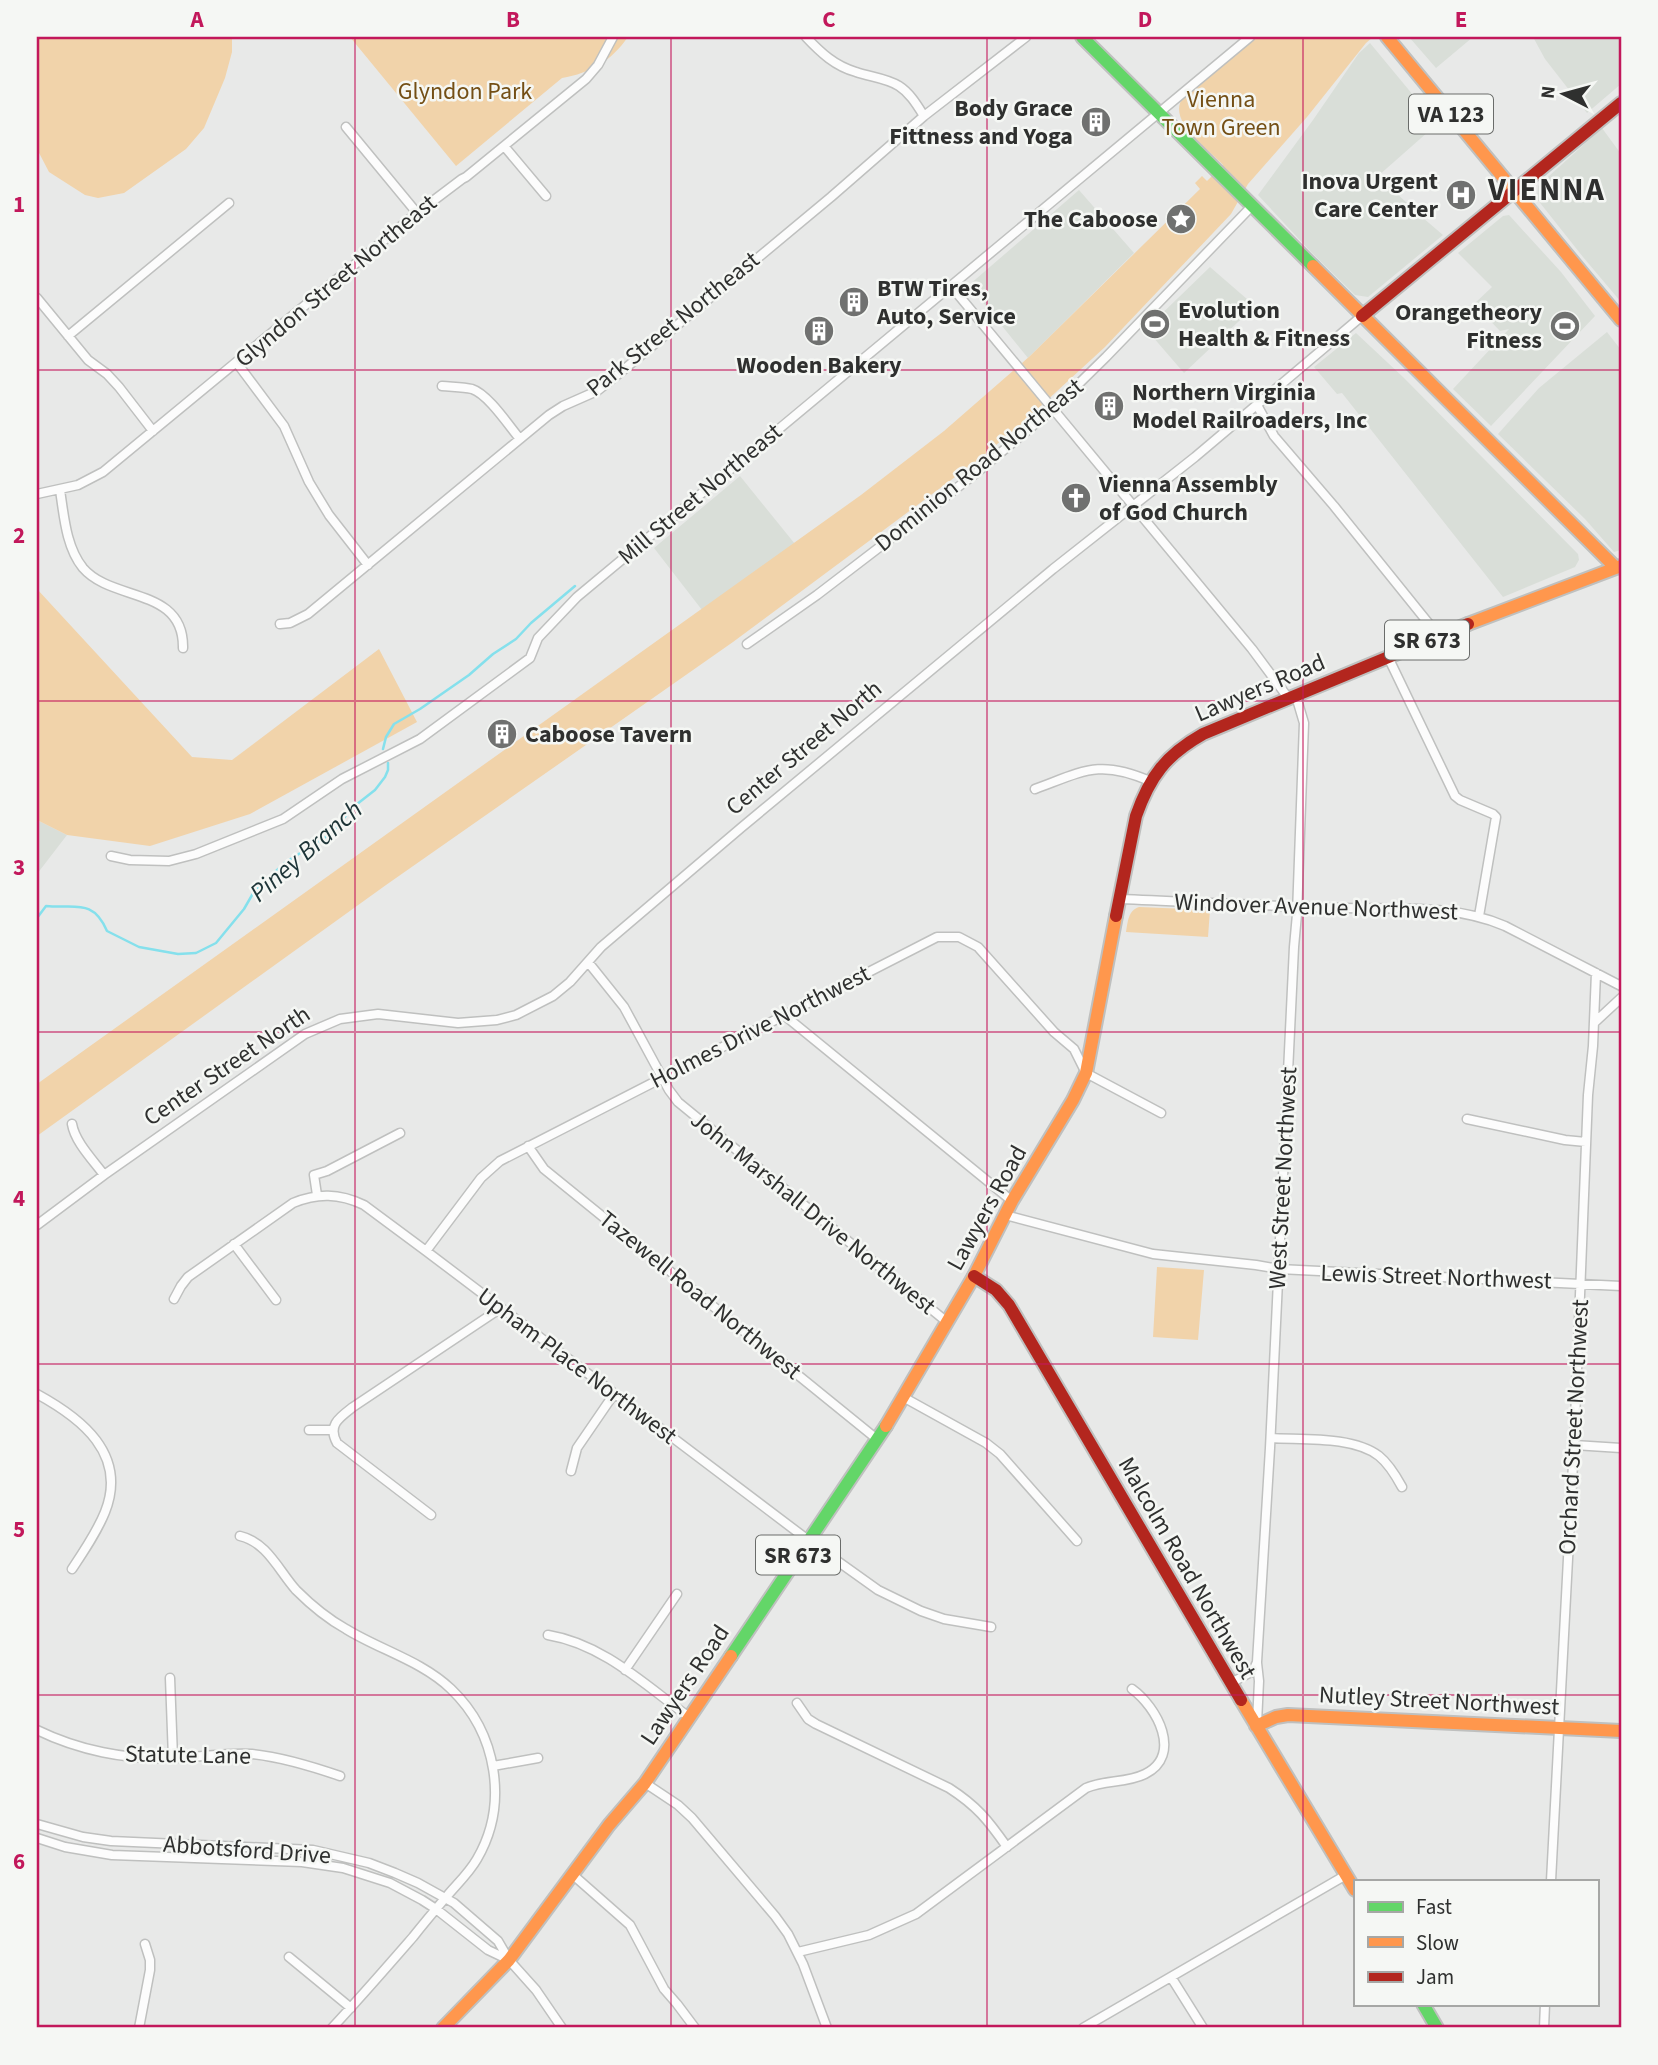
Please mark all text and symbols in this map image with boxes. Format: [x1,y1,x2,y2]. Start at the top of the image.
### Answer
text: A [189,3,204,36]
text: B [506,3,520,36]
text: C [822,3,836,36]
text: D [1138,3,1152,36]
text: E [1455,3,1467,36]
north arrow [1528,60,1598,130]
park label: Glyndon Park [398,74,532,109]
park label: Vienna Town Green [1161,82,1281,145]
text: N [1534,85,1563,100]
place label: Body Grace Fittness and Yoga [889,91,1073,154]
road number: VA 123 [1409,94,1493,134]
building icon: Body Grace Fittness and Yoga [1079,105,1113,139]
place label: Inova Urgent Care Center [1301,164,1438,227]
district label: VIENNA [1487,167,1606,213]
hospital icon: Inova Urgent Care Center [1444,178,1478,212]
street label: Glyndon Street Northeast [228,186,444,376]
text: 1 [13,188,25,221]
place label: The Caboose [1024,202,1158,237]
place icon: The Caboose [1164,202,1198,236]
street label: Park Street Northeast [579,243,767,405]
place label: BTW Tires, Auto, Service [876,271,1016,334]
building icon: BTW Tires, Auto, Service [837,285,871,319]
place label: Evolution Health & Fitness [1178,293,1350,356]
place label: Orangetheory Fitness [1395,295,1542,358]
sports icon: Evolution Health & Fitness [1138,307,1172,341]
sports icon: Orangetheory Fitness [1548,309,1582,343]
building icon: Wooden Bakery [802,314,836,348]
place label: Wooden Bakery [736,348,902,383]
street label: Dominion Road Northeast [867,370,1091,560]
place label: Northern Virginia Model Railroaders, Inc [1132,375,1367,438]
building icon: Northern Virginia Model Railroaders, Inc [1092,389,1126,423]
street label: Mill Street Northeast [610,415,790,573]
place label: Vienna Assembly of God Church [1098,467,1278,530]
church icon: Vienna Assembly of God Church [1059,481,1093,515]
text: 2 [13,519,25,552]
road number: SR 673 [1385,620,1469,660]
street label: Lawyers Road [1189,645,1331,731]
street label: Center Street North [718,672,890,824]
building icon: Caboose Tavern [485,717,519,751]
place label: Caboose Tavern [525,717,692,752]
water label: Piney Branch [241,791,371,911]
text: 3 [13,851,25,884]
street label: Windover Avenue Northwest [1174,885,1458,929]
street label: Holmes Drive Northwest [644,956,876,1098]
street label: Center Street North [137,997,317,1135]
street label: West Street Northwest [1260,1066,1306,1290]
street label: John Marshall Drive Northwest [683,1103,943,1323]
street label: Lawyers Road [938,1139,1036,1277]
text: 4 [13,1182,25,1215]
street label: Tazewell Road Northwest [591,1202,809,1388]
street label: Lewis Street Northwest [1320,1255,1552,1299]
street label: Upham Place Northwest [470,1279,684,1453]
street label: Orchard Street Northwest [1550,1298,1598,1556]
street label: Malcolm Road Northwest [1109,1451,1265,1685]
text: 5 [13,1513,25,1546]
road number: SR 673 [756,1536,840,1574]
street label: Lawyers Road [632,1618,738,1752]
street label: Nutley Street Northwest [1318,1677,1560,1725]
street label: Statute Lane [125,1736,251,1774]
street label: Abbotsford Drive [162,1827,332,1873]
text: 6 [13,1845,25,1878]
legend [1354,1880,1598,2006]
text: Fast [1416,1892,1452,1922]
text: Slow [1416,1928,1459,1958]
text: Jam [1416,1962,1454,1992]

